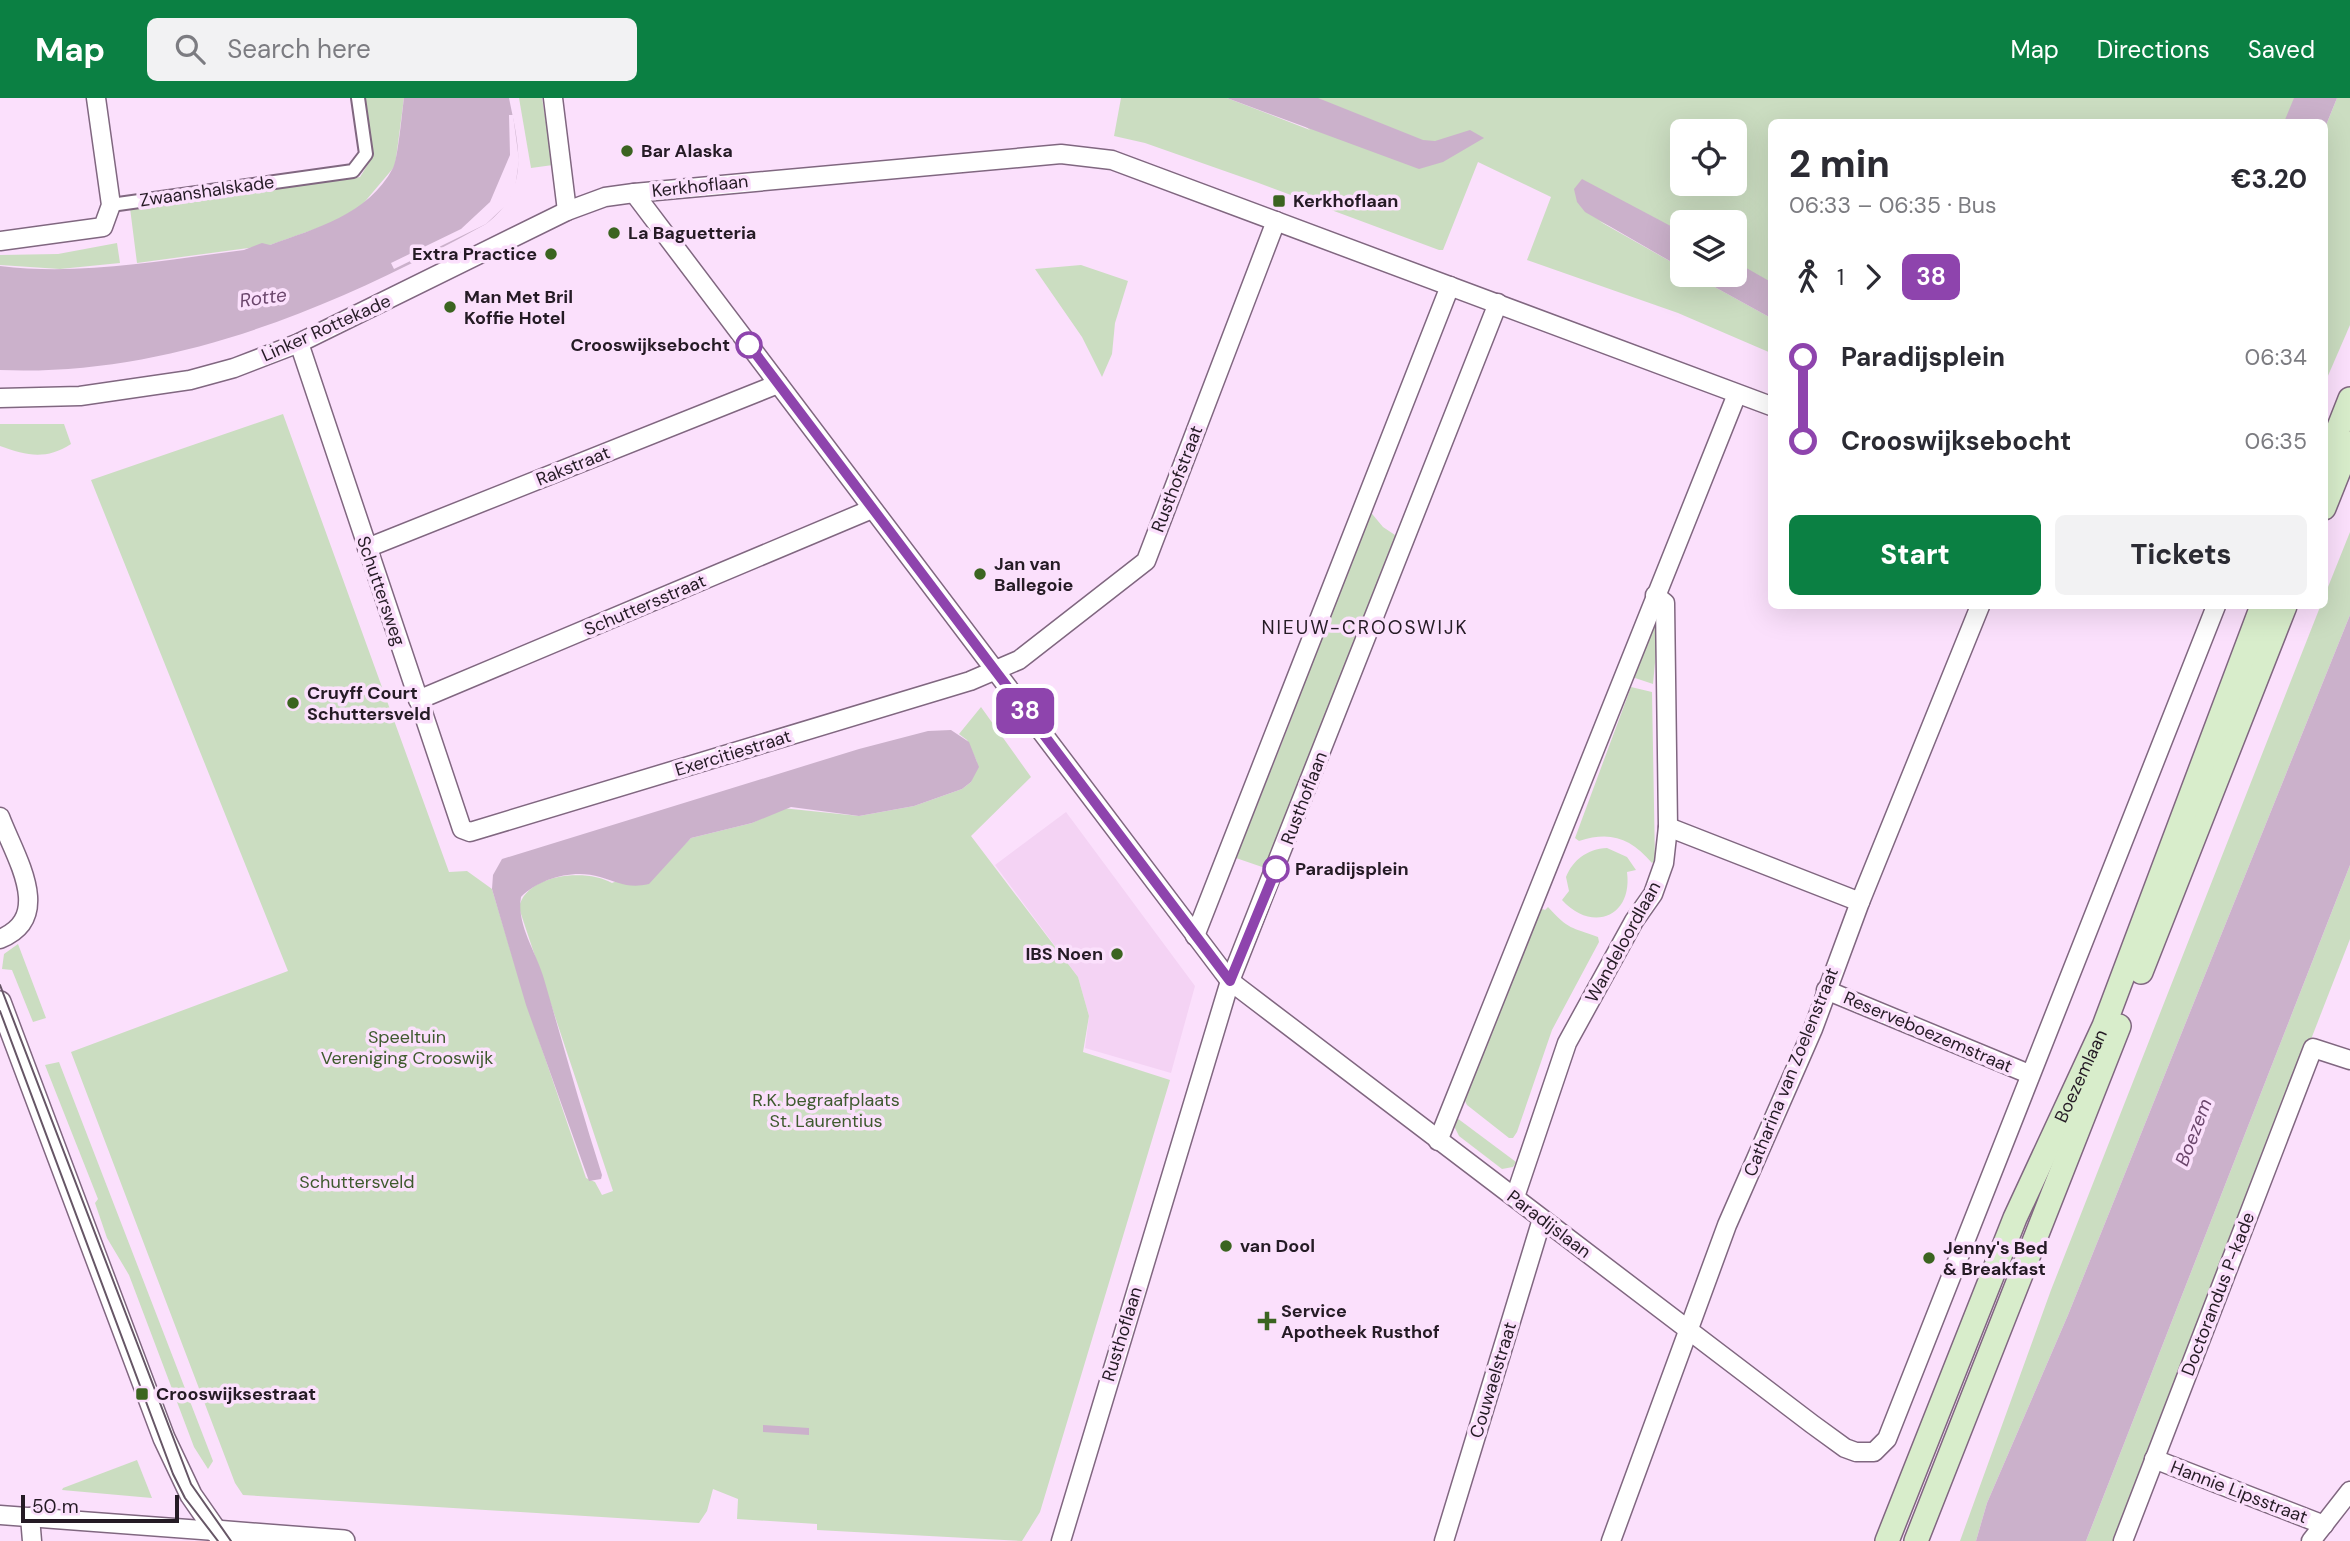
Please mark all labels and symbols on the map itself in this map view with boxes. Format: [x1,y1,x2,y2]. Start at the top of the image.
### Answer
place label: Bar Alaska [641,139,733,163]
marker: Bar Alaska [619,143,635,159]
street label: Kerkhoflaan [651,169,749,203]
street label: Zwaanshalskade [138,170,276,212]
place label: Kerkhoflaan [1293,189,1398,213]
marker: Kerkhoflaan [1271,193,1287,209]
place label: La Baguetteria [628,221,756,245]
marker: La Baguetteria [606,225,622,241]
place label: Extra Practice [412,242,537,266]
marker: Extra Practice [543,246,559,262]
water label: Rotte [238,282,288,313]
place label: Man Met Bril Koffie Hotel [464,285,573,330]
street label: Linker Rottekade [258,289,394,367]
marker: Man Met Bril Koffie Hotel [442,299,458,315]
marker: Crooswijksebocht [736,332,762,358]
place label: Crooswijksebocht [571,333,730,357]
street label: Rusthofstraat [1146,422,1208,536]
street label: Rakstraat [533,440,613,492]
street label: Schuttersweg [351,533,411,649]
place label: Jan van Ballegoie [994,552,1074,597]
marker: Jan van Ballegoie [972,566,988,582]
street label: Schuttersstraat [581,569,709,641]
district label: NIEUW-CROOSWIJK [1261,615,1469,640]
place label: Cruyff Court Schuttersveld [307,681,431,726]
line badge: 38 [993,688,1056,734]
marker: Cruyff Court Schuttersveld [285,695,301,711]
street label: Exercitiestraat [672,724,794,782]
street label: Rusthoflaan [1275,748,1333,848]
marker: Paradijsplein [1263,856,1289,882]
place label: Paradijsplein [1295,857,1409,881]
street label: Wandeloordlaan [1580,877,1666,1007]
place label: IBS Noen [1025,942,1103,966]
marker: IBS Noen [1109,946,1125,962]
street label: Catharina van Zoelenstraat [1738,964,1844,1180]
street label: Reserveboezemstraat [1840,986,2016,1078]
park label: Speeltuin Vereniging Crooswijk [321,1025,493,1070]
street label: Boezemlaan [2049,1025,2113,1126]
park label: R.K. begraafplaats St. Laurentius [752,1088,900,1133]
water label: Boezem [2169,1095,2218,1169]
park label: Schuttersveld [299,1170,415,1194]
street label: Paradijslaan [1502,1185,1596,1263]
street label: Doctorandus P-kade [2176,1209,2260,1379]
place label: van Dool [1240,1234,1315,1258]
place label: Jenny's Bed & Breakfast [1943,1236,2048,1281]
marker: van Dool [1218,1238,1234,1254]
marker: Jenny's Bed & Breakfast [1921,1250,1937,1266]
street label: Rusthoflaan [1096,1284,1148,1384]
place label: Service Apotheek Rusthof [1281,1299,1440,1344]
marker: Service Apotheek Rusthof [1259,1313,1275,1329]
street label: Couwaelstraat [1464,1319,1522,1441]
place label: Crooswijksestraat [156,1382,316,1406]
marker: Crooswijksestraat [134,1386,150,1402]
street label: Hannie Lipsstraat [2167,1455,2311,1529]
scale bar [21,1492,178,1524]

